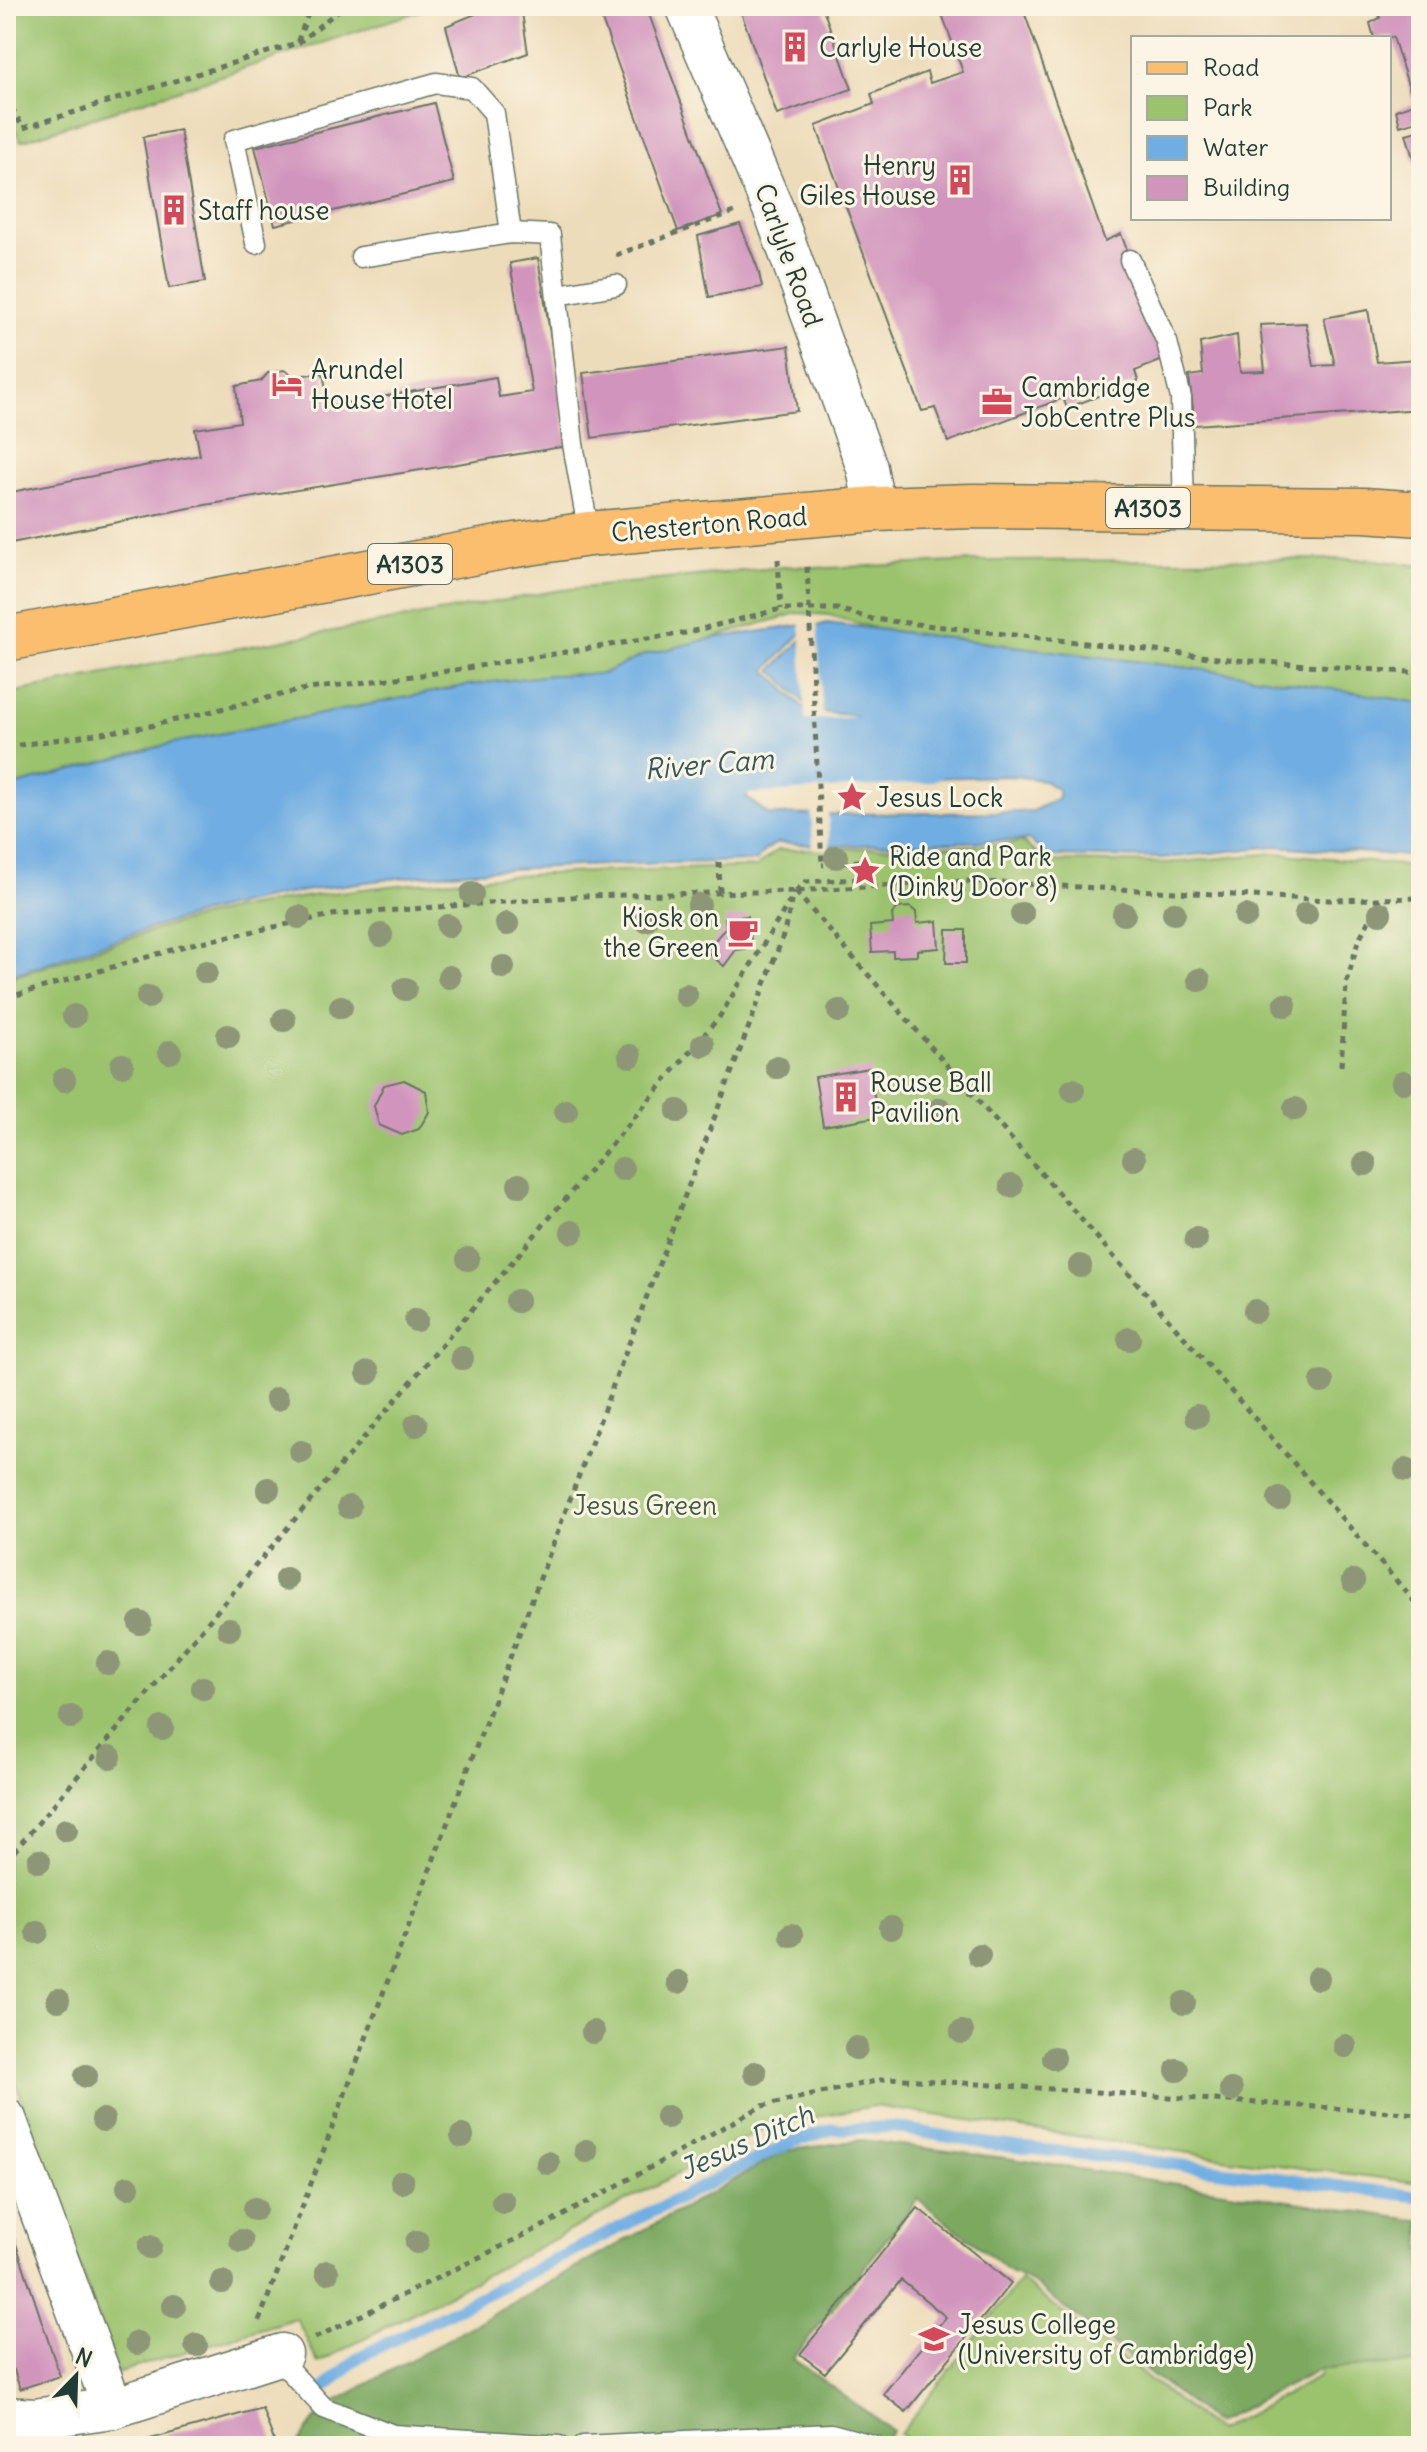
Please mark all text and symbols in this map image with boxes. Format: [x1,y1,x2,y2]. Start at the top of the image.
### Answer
building icon: Carlyle House [778,30,812,64]
place label: Carlyle House [819,31,982,64]
legend [1131,36,1391,220]
text: Road [1203,52,1259,82]
text: Park [1203,92,1253,122]
text: Water [1203,132,1268,162]
place label: Henry Giles House [799,149,936,212]
building icon: Henry Giles House [943,163,977,197]
text: Building [1203,172,1290,202]
street label: Carlyle Road [748,179,830,331]
building icon: Staff house [157,193,191,227]
place label: Staff house [198,194,329,227]
place label: Arundel House Hotel [311,353,453,416]
hotel icon: Arundel House Hotel [270,367,304,401]
place label: Cambridge JobCentre Plus [1021,371,1196,434]
office icon: Cambridge JobCentre Plus [980,385,1014,419]
road number: A1303 [1106,488,1190,528]
street label: Chesterton Road [610,499,808,549]
road number: A1303 [368,544,452,584]
water label: River Cam [643,740,777,788]
place icon: Jesus Lock [835,780,869,814]
place label: Jesus Lock [876,781,1003,814]
place label: Ride and Park (Dinky Door 8) [889,840,1057,903]
place icon: Ride and Park (Dinky Door 8) [848,854,882,888]
place label: Kiosk on the Green [603,901,719,964]
cafe icon: Kiosk on the Green [726,915,760,949]
place label: Rouse Ball Pavilion [870,1066,992,1129]
building icon: Rouse Ball Pavilion [829,1080,863,1114]
park label: Jesus Green [573,1489,717,1522]
water label: Jesus Ditch [673,2096,820,2188]
place label: Jesus College (University of Cambridge) [958,2308,1254,2371]
school or university icon: Jesus College (University of Cambridge) [917,2322,951,2356]
north arrow [36,2336,116,2416]
text: N [71,2342,96,2373]

